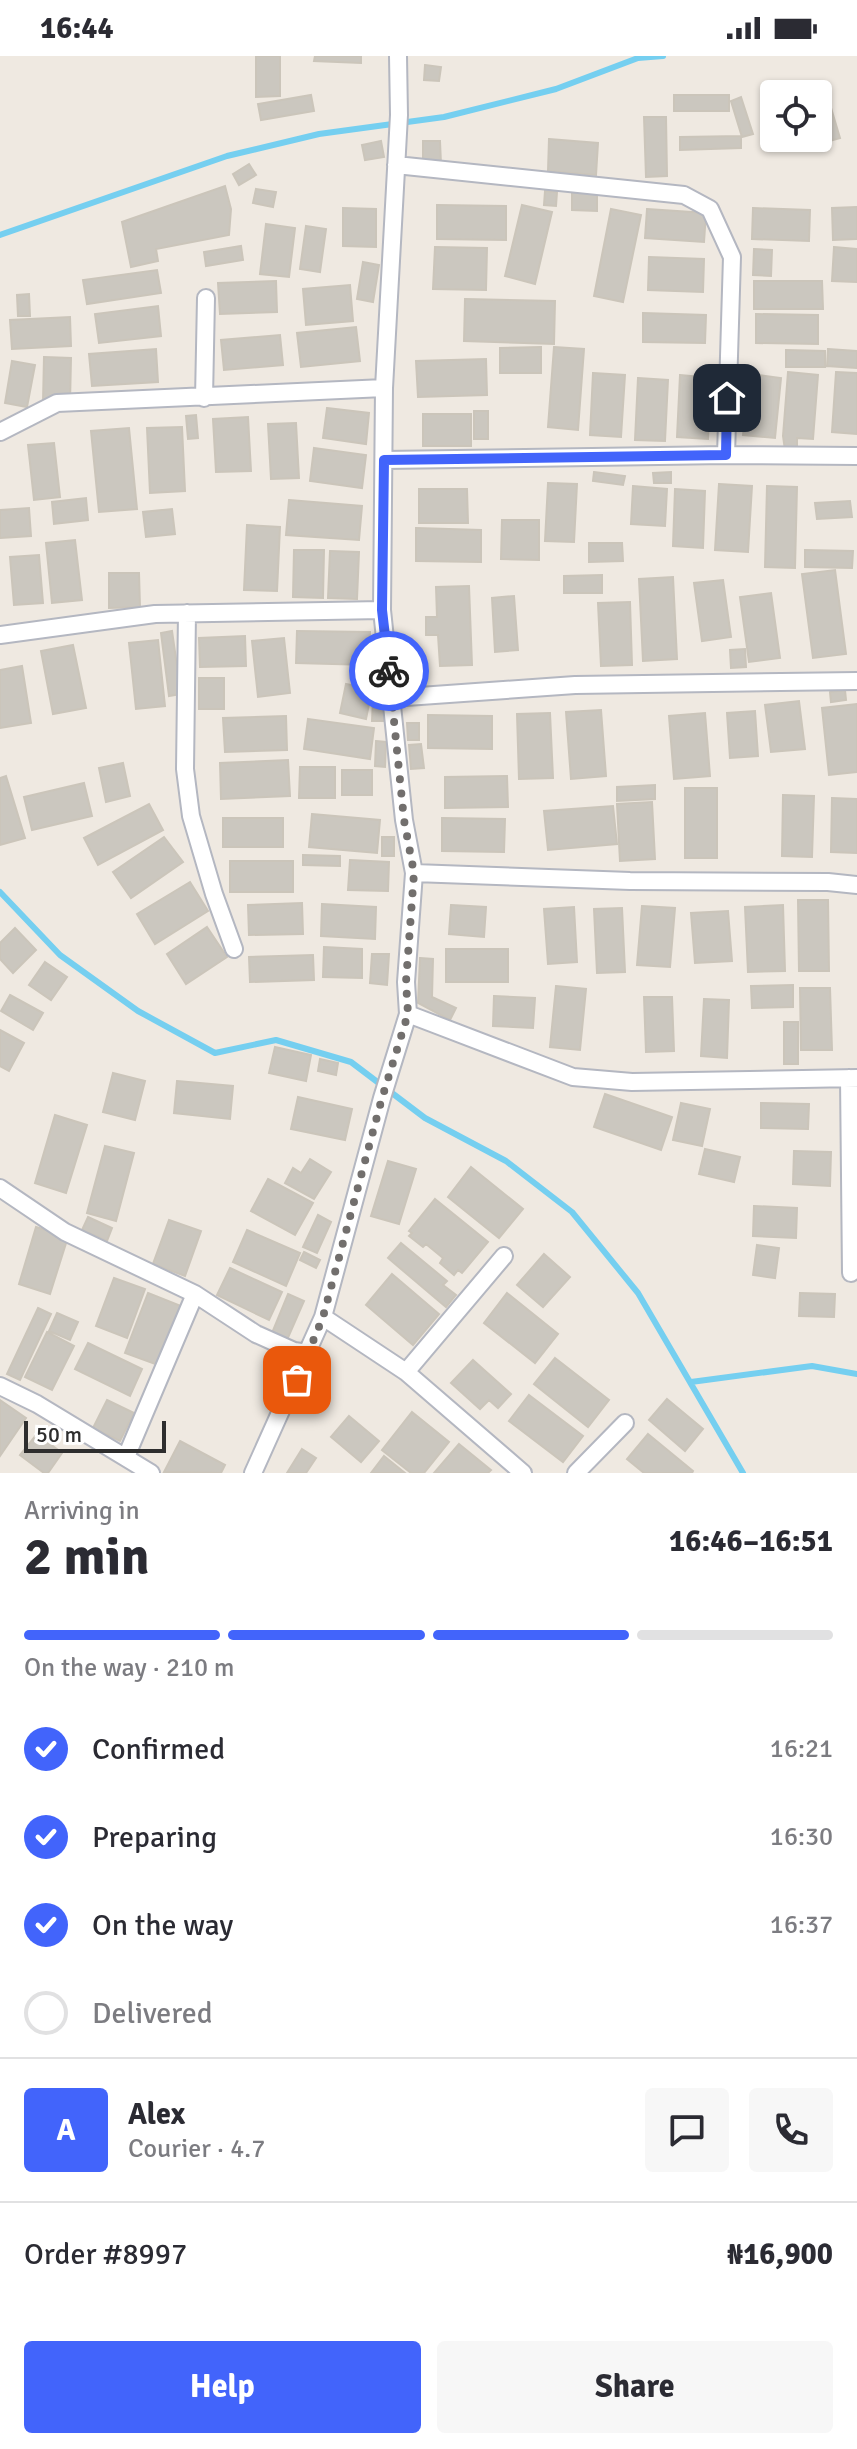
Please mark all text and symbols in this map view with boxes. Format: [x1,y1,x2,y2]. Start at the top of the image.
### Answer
text: 16:44 [40,10,114,47]
map controls [760,80,832,152]
button: locate [760,80,832,152]
pin [693,364,761,432]
icon: home [705,376,749,420]
courier [349,631,429,711]
icon: bike [367,649,411,693]
pin [263,1346,331,1414]
icon: bag [275,1358,319,1402]
scale bar [24,1417,166,1453]
text: 50 m [36,1421,82,1448]
text: Arriving in [24,1495,140,1527]
text: 16:46–16:51 [669,1523,833,1560]
text: 2 min [24,1525,150,1589]
text: On the way · 210 m [24,1652,234,1684]
icon: check [24,1727,68,1771]
text: Confirmed [92,1731,225,1768]
text: 16:21 [770,1733,833,1765]
icon: check [24,1815,68,1859]
text: Preparing [92,1819,217,1856]
text: 16:30 [770,1821,833,1853]
icon: check [24,1903,68,1947]
text: On the way [92,1907,233,1944]
text: 16:37 [770,1909,833,1941]
text: Delivered [92,1995,213,2032]
button: chat [645,2088,729,2172]
button: phone [749,2088,833,2172]
text: Alex [128,2096,185,2133]
text: A [56,2112,76,2149]
text: Courier · 4.7 [128,2133,265,2165]
text: Order #8997 [24,2236,187,2273]
text: ₦16,900 [727,2236,833,2273]
button: Help [24,2341,421,2433]
button: Share [437,2341,833,2433]

